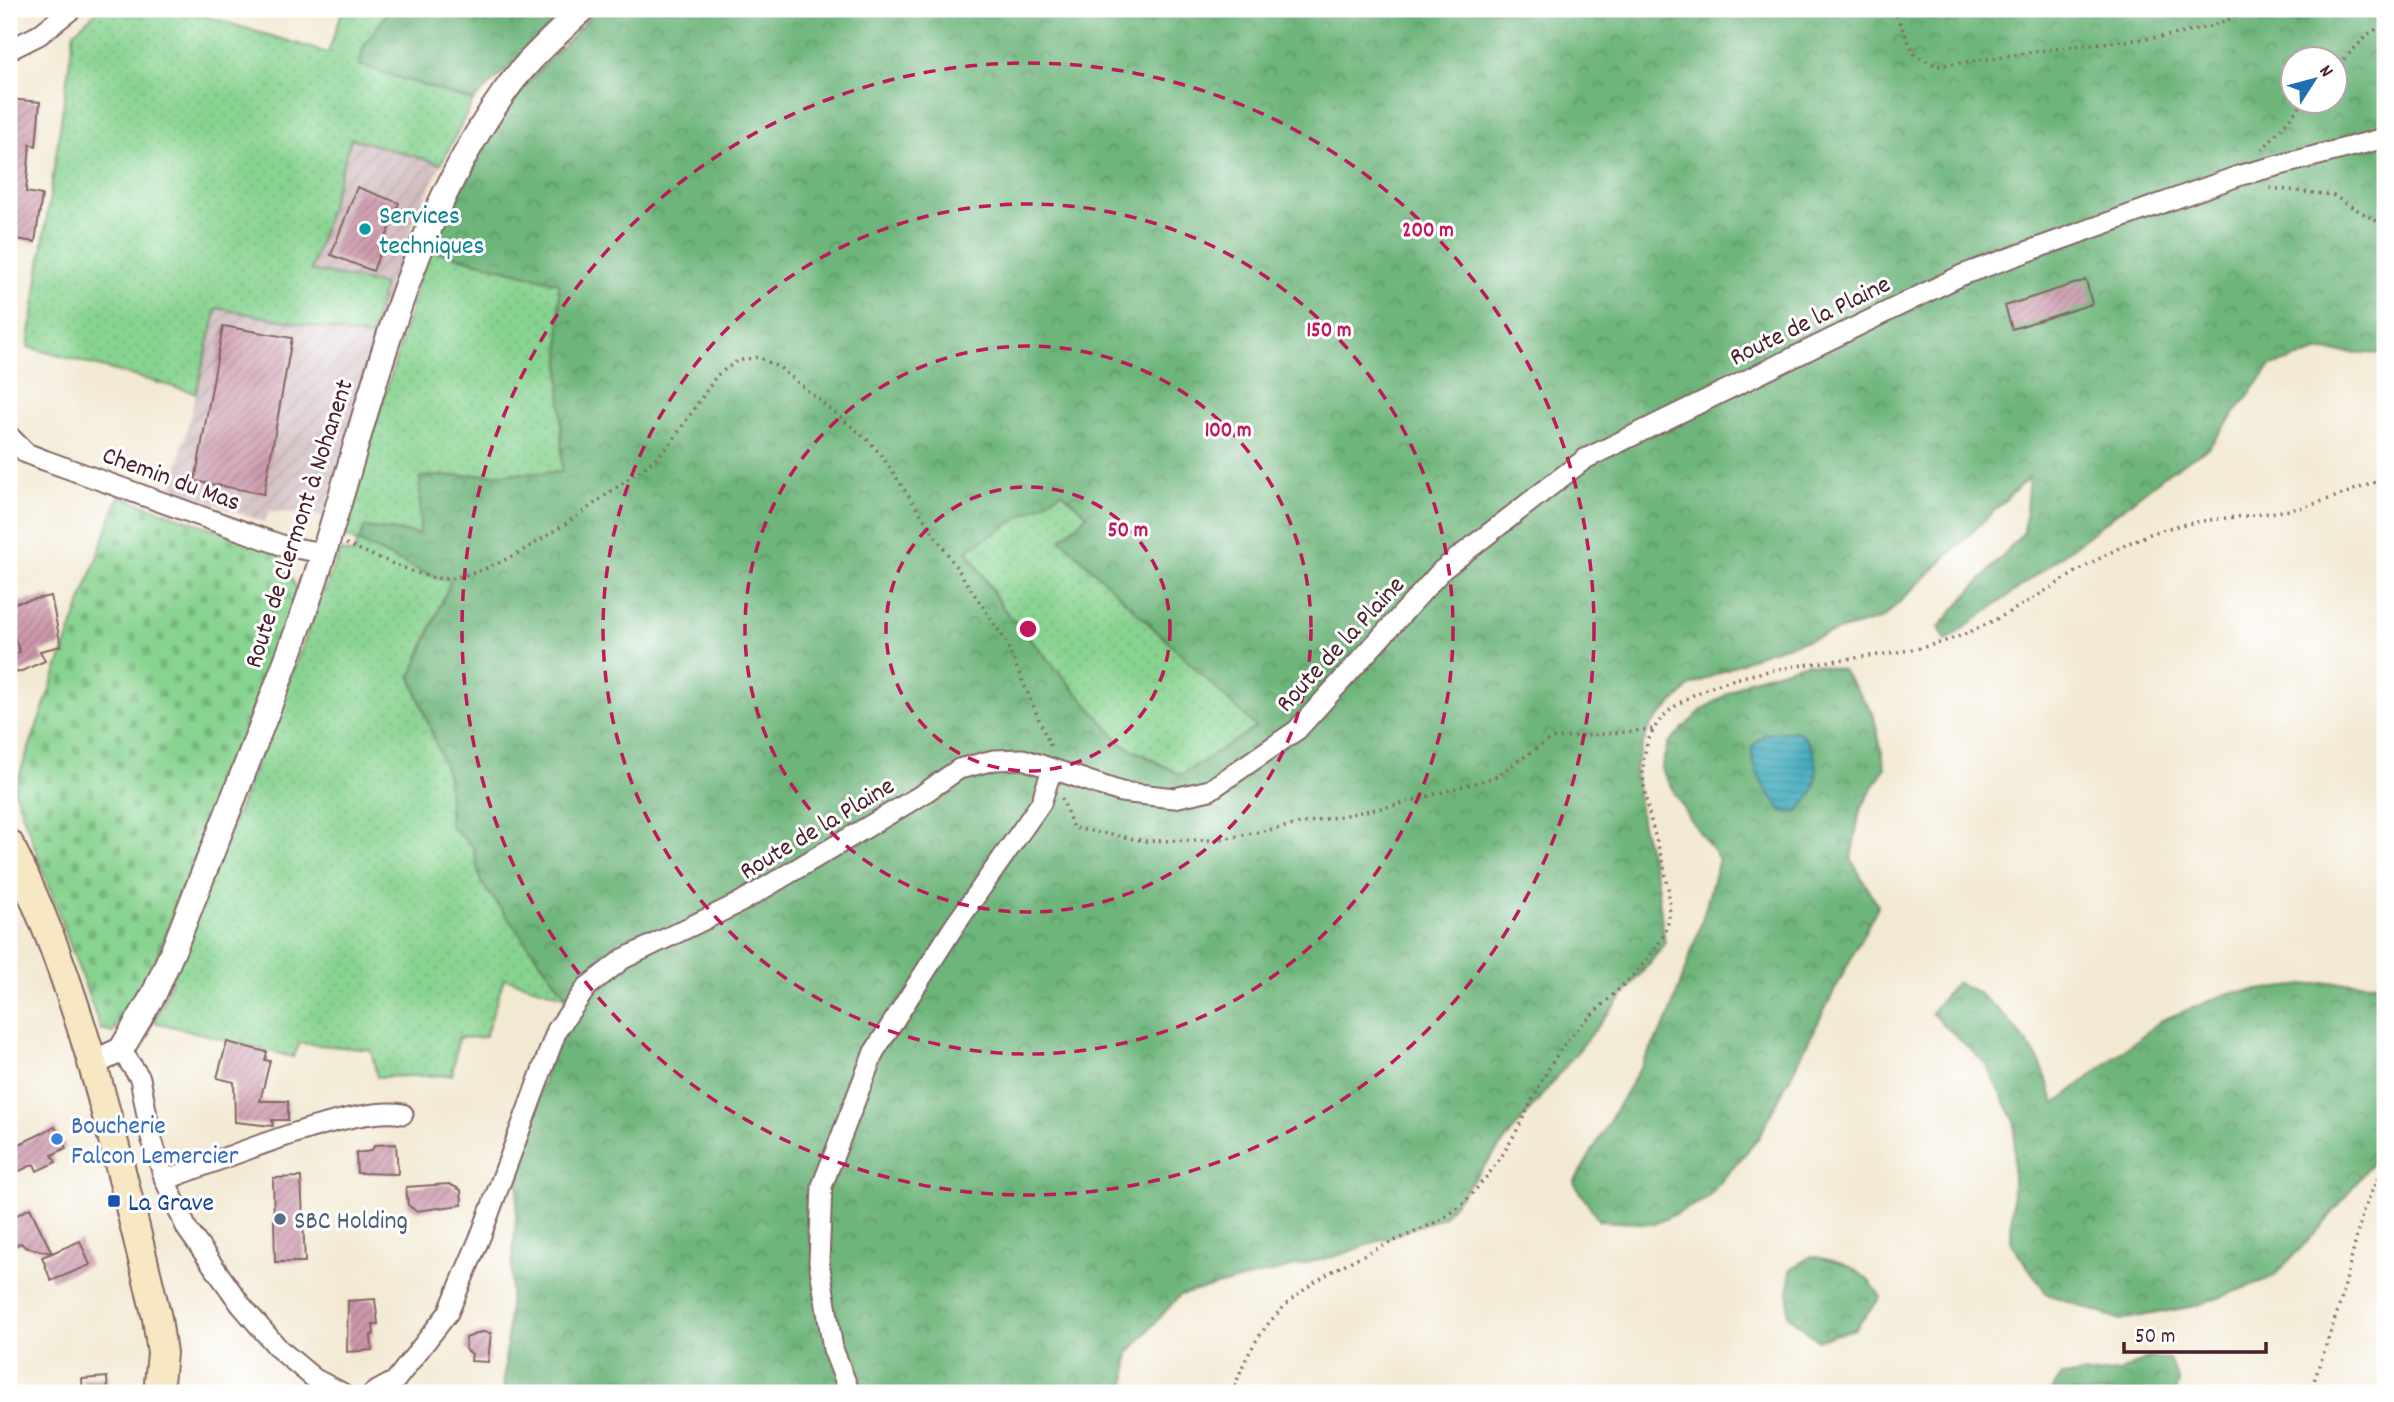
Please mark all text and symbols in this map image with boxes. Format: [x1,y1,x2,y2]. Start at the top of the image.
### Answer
north arrow [2278,46,2348,116]
text: N [2311,60,2339,84]
place label: Services techniques [379,199,484,266]
text: 200 m [1402,217,1454,247]
marker: Services techniques [357,221,373,237]
street label: Route de la Plaine [1724,267,1897,377]
text: 150 m [1306,317,1352,347]
street label: Route de Clermont à Nohanent [236,375,365,673]
text: 100 m [1205,417,1251,447]
street label: Chemin du Mas [97,438,245,522]
text: 50 m [1108,517,1148,547]
street label: Route de la Plaine [1268,569,1415,722]
centre of rings [1016,617,1040,641]
street label: Route de la Plaine [733,769,902,891]
place label: Boucherie Falcon Lemercier [71,1109,239,1176]
marker: Boucherie Falcon Lemercier [49,1131,65,1147]
place label: La Grave [128,1186,214,1223]
marker: La Grave [106,1193,122,1209]
place label: SBC Holding [294,1204,408,1241]
marker: SBC Holding [272,1211,288,1227]
scale bar [2124,1311,2266,1355]
text: 50 m [2135,1323,2175,1353]

